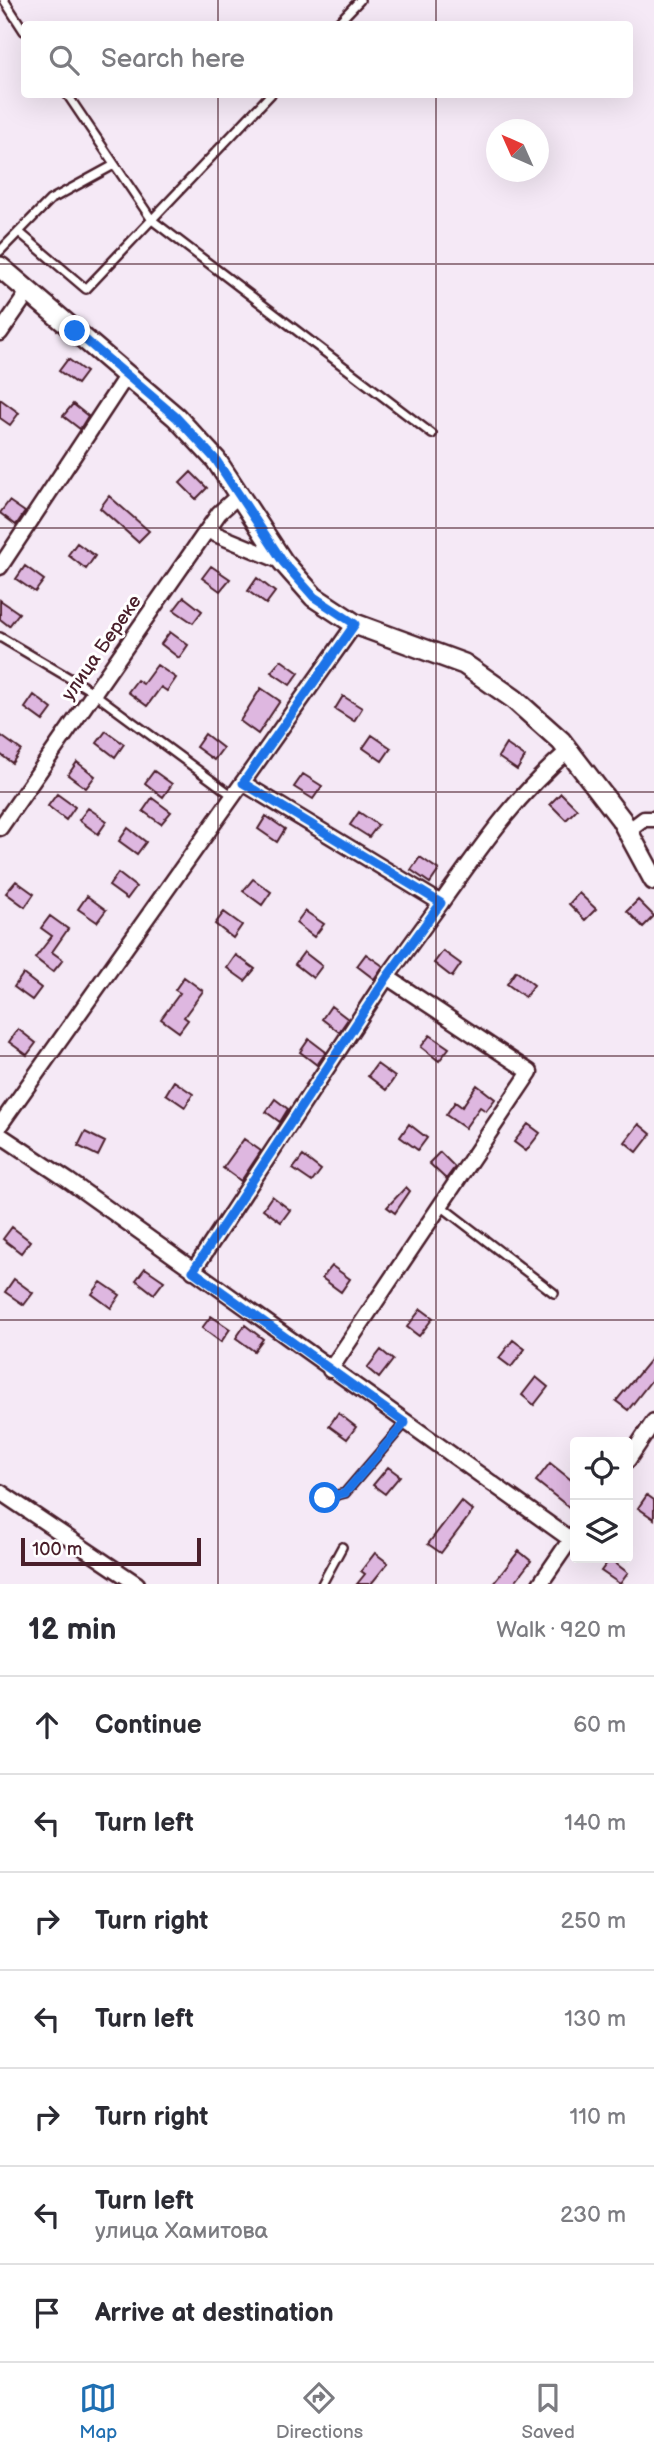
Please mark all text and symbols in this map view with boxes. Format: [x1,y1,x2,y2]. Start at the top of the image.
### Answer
search box [21,21,633,98]
icon: search [45,41,83,79]
text: Search here [101,44,245,75]
north arrow [486,119,549,182]
route end [59,315,90,346]
street label: улица Береке [57,591,147,705]
map controls [570,1437,633,1563]
button: locate [570,1437,633,1500]
route start [309,1482,340,1513]
button: layers [570,1500,633,1563]
scale bar [21,1535,201,1567]
text: 100 m [32,1538,83,1561]
text: 12 min [28,1612,116,1648]
text: Walk · 920 m [496,1616,626,1644]
icon: ahead [28,1706,66,1744]
text: Continue [95,1710,202,1741]
text: 60 m [573,1711,626,1739]
icon: left [28,1804,66,1842]
text: Turn left [95,1808,194,1839]
text: 140 m [564,1809,626,1837]
icon: right [28,1902,66,1940]
text: Turn right [95,1906,208,1937]
text: 250 m [560,1907,626,1935]
icon: left [28,2000,66,2038]
text: Turn left [95,2004,194,2035]
text: 130 m [564,2005,626,2033]
icon: right [28,2098,66,2136]
text: Turn right [95,2102,208,2133]
text: 110 m [569,2103,626,2131]
text: Turn left [95,2186,194,2217]
icon: left [28,2196,66,2234]
text: 230 m [560,2201,626,2229]
text: улица Хамитова [95,2217,268,2245]
icon: arrive [28,2294,66,2332]
text: Arrive at destination [95,2298,334,2329]
tab: Map [79,2379,117,2444]
tab: Directions [276,2379,363,2444]
tab: Saved [521,2379,575,2444]

